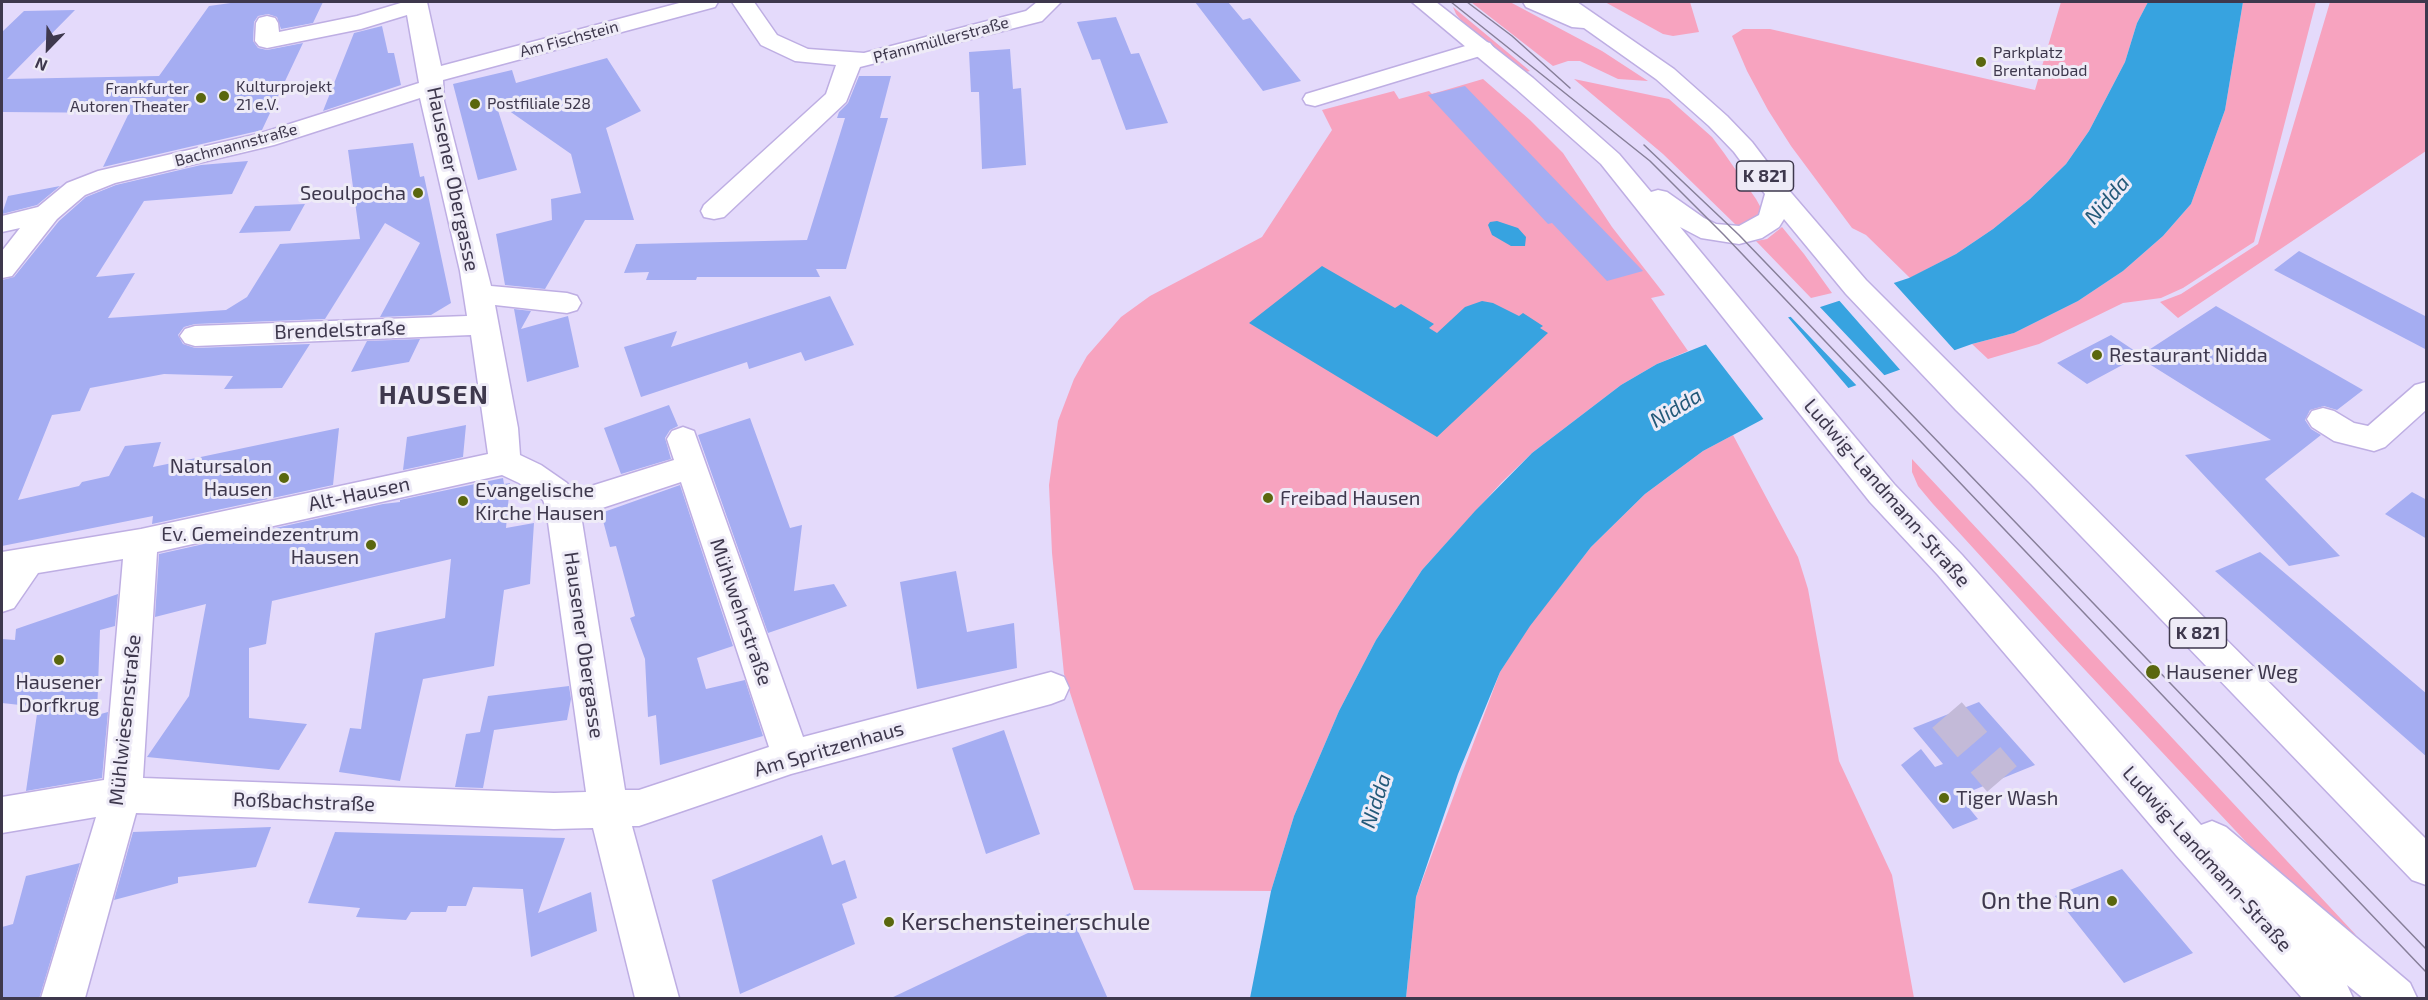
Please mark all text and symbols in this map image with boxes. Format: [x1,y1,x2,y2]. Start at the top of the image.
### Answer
street label: Pfannmüllerstraße [871,13,1011,67]
street label: Am Fischstein [518,17,620,61]
north arrow [18,18,78,78]
place label: Parkplatz Brentanobad [1993,43,2087,81]
text: N [32,54,50,76]
marker: Parkplatz Brentanobad [1974,55,1988,69]
place label: Kulturprojekt 21 e.V. [236,77,332,115]
place label: Frankfurter Autoren Theater [70,79,189,117]
street label: Hausener Obergasse [422,85,484,273]
marker: Kulturprojekt 21 e.V. [217,89,231,103]
marker: Frankfurter Autoren Theater [194,91,208,105]
place label: Postfiliale 528 [487,94,591,114]
marker: Postfiliale 528 [468,97,482,111]
street label: Bachmannstraße [173,119,299,171]
road number: K 821 [1736,161,1794,191]
water label: Nidda [2079,171,2135,229]
place label: Seoulpocha [300,181,406,205]
marker: Seoulpocha [411,186,425,200]
street label: Brendelstraße [274,316,406,344]
place label: Restaurant Nidda [2109,343,2268,367]
marker: Restaurant Nidda [2090,348,2104,362]
district label: HAUSEN [379,379,489,411]
water label: Nidda [1646,383,1706,433]
street label: Ludwig-Landmann-Straße [1799,394,1975,592]
place label: Natursalon Hausen [170,454,272,501]
marker: Natursalon Hausen [277,471,291,485]
street label: Alt-Hausen [306,472,412,516]
place label: Evangelische Kirche Hausen [475,478,604,525]
place label: Freibad Hausen [1280,486,1420,510]
marker: Freibad Hausen [1261,491,1275,505]
marker: Evangelische Kirche Hausen [456,494,470,508]
place label: Ev. Gemeindezentrum Hausen [161,522,359,569]
street label: Mühlwehrstraße [705,535,777,689]
marker: Ev. Gemeindezentrum Hausen [364,538,378,552]
street label: Hausener Obergasse [559,550,609,740]
road number: K 821 [2170,618,2226,648]
street label: Mühlwiesenstraße [104,633,146,807]
marker: Hausener Dorfkrug [52,653,66,667]
place label: Hausener Weg [2166,660,2298,684]
marker: Hausener Weg [2144,663,2162,681]
place label: Hausener Dorfkrug [15,670,103,717]
street label: Am Spritzenhaus [751,716,907,782]
street label: Ludwig-Landmann-Straße [2117,761,2297,957]
water label: Nidda [1355,770,1397,832]
place label: Tiger Wash [1956,786,2058,810]
street label: Roßbachstraße [233,788,375,816]
marker: Tiger Wash [1937,791,1951,805]
place label: On the Run [1981,887,2100,915]
marker: On the Run [2105,894,2119,908]
place label: Kerschensteinerschule [901,908,1150,936]
marker: Kerschensteinerschule [882,915,896,929]

